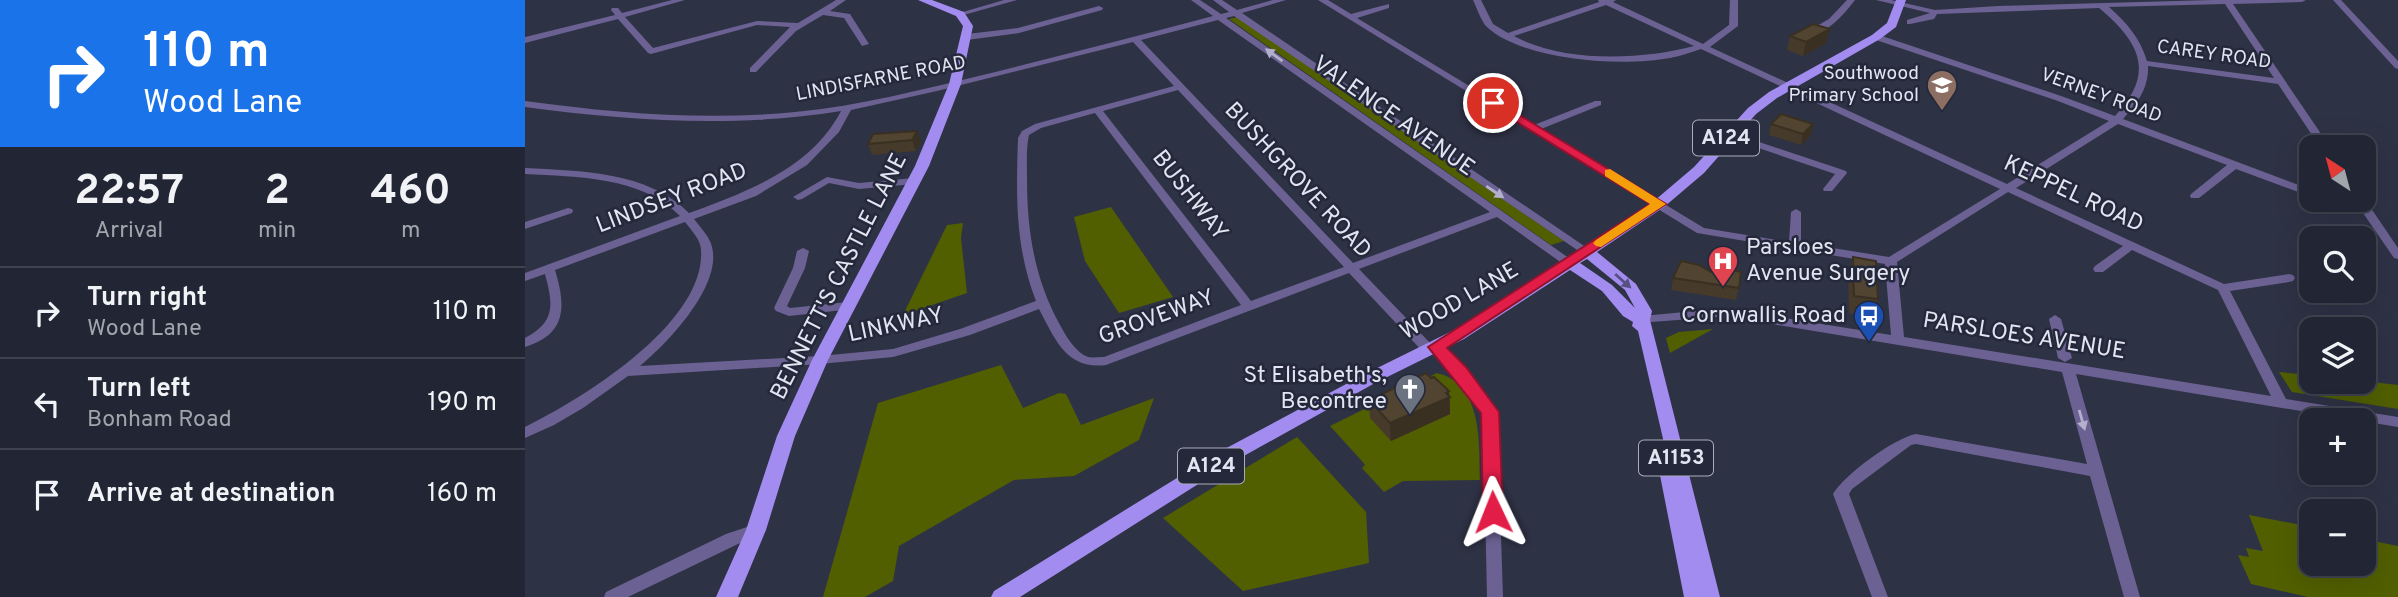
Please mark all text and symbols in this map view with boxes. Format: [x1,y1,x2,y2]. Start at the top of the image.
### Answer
text: 110 m [143,23,270,85]
icon: right [28,28,119,119]
street label: CAREY ROAD [2155,35,2273,75]
one-way arrow [1265,48,1283,62]
street label: VALENCE AVENUE [1306,50,1480,184]
street label: LINDISFARNE ROAD [794,51,968,107]
place label: Southwood Primary School [1788,62,1919,108]
street label: VERNEY ROAD [2037,63,2165,129]
school or university icon: Southwood Primary School [1925,68,1959,112]
pin [1463,73,1523,133]
text: Wood Lane [143,84,302,124]
icon: arrive [1474,84,1512,122]
street label: BUSHGROVE ROAD [1217,97,1377,265]
road number: A124 [1693,120,1759,156]
north arrow [2299,135,2377,212]
map controls [2299,135,2376,576]
street label: BUSHWAY [1145,145,1233,247]
street label: BENNETT'S CASTLE LANE [765,149,915,405]
street label: KEPPEL ROAD [1998,150,2148,240]
street label: LINDSEY ROAD [592,157,752,241]
text: 22:57 [74,166,184,219]
text: 2 [264,166,290,219]
text: 460 [370,166,451,219]
one-way arrow [1486,185,1504,199]
text: Arrival [95,217,163,246]
text: min [258,217,296,246]
text: m [401,217,420,246]
button: search [2299,226,2376,303]
place label: Parsloes Avenue Surgery [1746,234,1910,289]
hospital icon: Parsloes Avenue Surgery [1706,244,1740,288]
street label: WOOD LANE [1395,256,1525,348]
one-way arrow [1614,272,1631,288]
text: Turn right [87,282,207,315]
street label: GROVEWAY [1095,284,1219,352]
icon: right [28,294,66,332]
text: 110 m [433,296,497,329]
bus stop icon: Cornwallis Road [1852,299,1886,343]
street label: LINKWAY [846,302,946,350]
place label: Cornwallis Road [1681,302,1846,331]
street label: PARSLOES AVENUE [1921,307,2127,367]
text: Wood Lane [87,315,202,344]
button: layers [2299,317,2376,394]
place label: St Elisabeth's, Becontree [1244,362,1387,417]
church icon: St Elisabeth's, Becontree [1393,372,1427,416]
text: Turn left [87,373,191,406]
icon: left [28,385,66,423]
text: 190 m [427,387,497,420]
text: Bonham Road [87,406,232,435]
button: + [2299,408,2376,485]
one-way arrow [2077,409,2088,431]
road number: A1153 [1639,440,1713,476]
road number: A124 [1178,448,1244,484]
position arrow [1456,475,1530,549]
icon: arrive [28,476,66,514]
text: Arrive at destination [87,478,335,511]
text: 160 m [427,478,497,511]
button: − [2299,499,2376,576]

